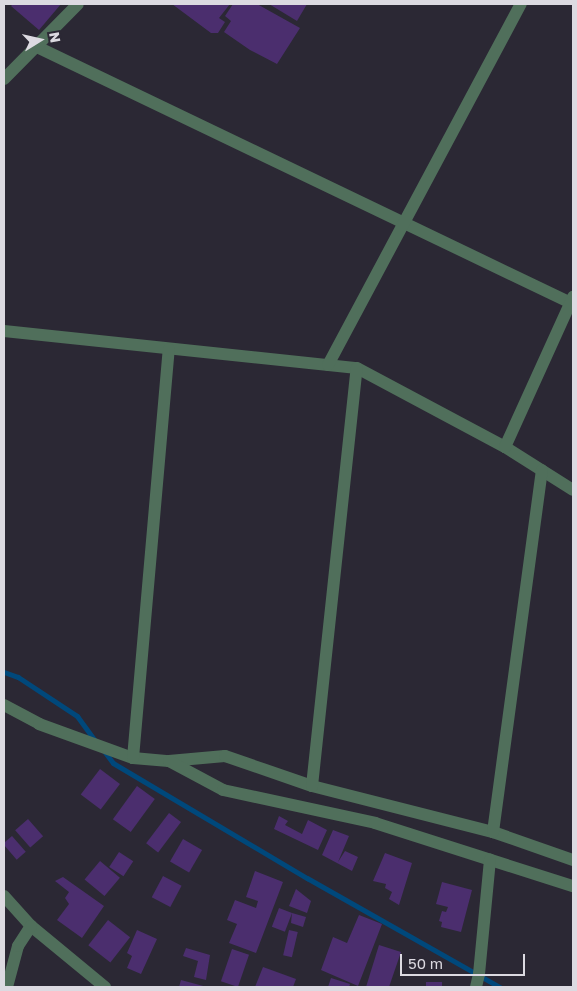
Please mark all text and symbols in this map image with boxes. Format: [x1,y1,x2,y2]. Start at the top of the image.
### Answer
north arrow [15,15,65,65]
text: N [46,31,65,44]
scale bar [402,944,527,976]
text: 50 m [408,954,443,972]

